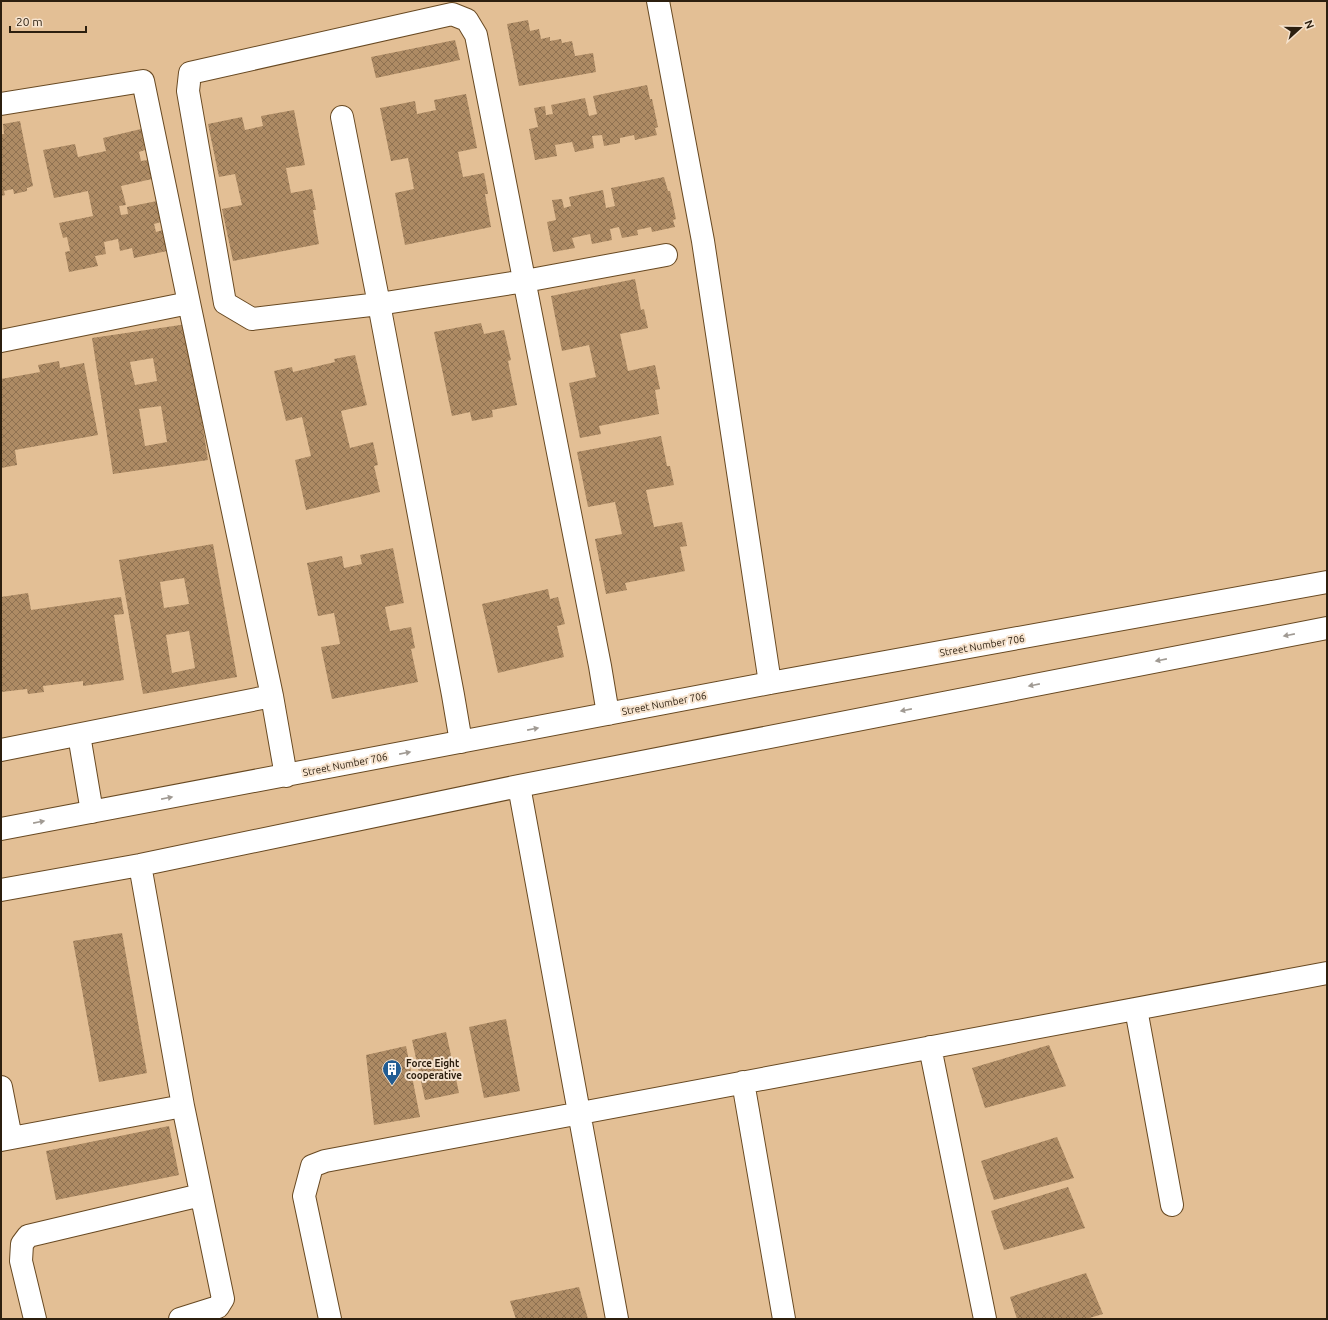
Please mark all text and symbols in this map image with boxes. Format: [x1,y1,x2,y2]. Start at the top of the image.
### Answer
scale bar [10,8,86,34]
north arrow [1280,8,1320,48]
text: 20 m [16,15,43,28]
text: N [1302,18,1316,30]
street label: Street Number 706 [939,633,1026,658]
one-way arrow [1283,633,1295,639]
one-way arrow [1155,658,1167,664]
one-way arrow [1027,683,1040,689]
street label: Street Number 706 [621,690,708,717]
one-way arrow [900,708,912,714]
one-way arrow [527,725,539,731]
one-way arrow [399,750,411,756]
street label: Street Number 706 [302,751,389,778]
one-way arrow [161,794,173,800]
one-way arrow [33,818,45,824]
building icon: Force Eight cooperative [381,1058,403,1086]
place label: Force Eight cooperative [406,1058,462,1081]

